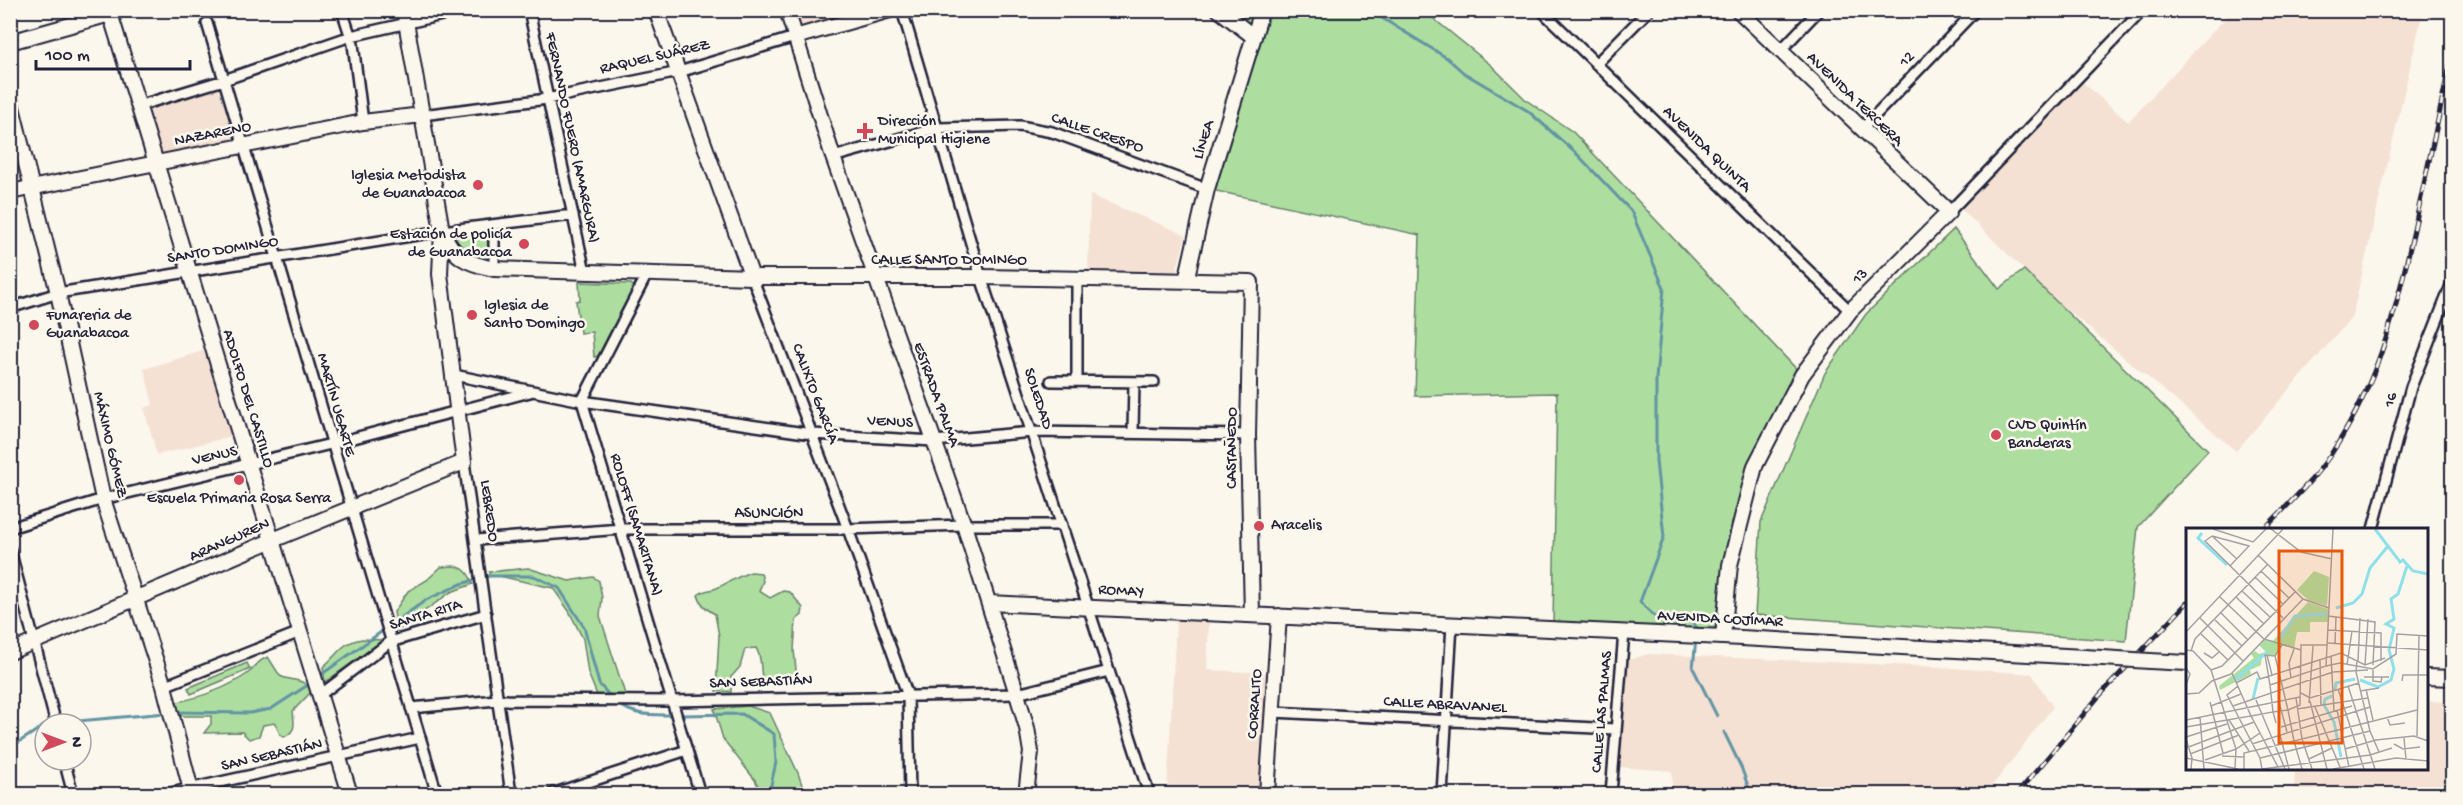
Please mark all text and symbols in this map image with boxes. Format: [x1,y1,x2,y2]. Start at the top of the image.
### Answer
street label: FERNANDO FUERO (AMARGURA) [539,30,603,245]
scale bar [36,33,190,71]
street label: RAQUEL SUÁREZ [598,35,712,80]
text: 100 m [44,46,90,67]
street label: 12 [1896,48,1920,72]
street label: AVENIDA TERCERA [1802,49,1907,152]
street label: AVENIDA QUINTA [1658,103,1755,198]
street label: CALLE CRESPO [1048,109,1146,159]
place label: Dirección Municipal Higiene [877,113,991,150]
street label: LÍNEA [1189,117,1220,162]
street label: NAZARENO [173,118,254,152]
marker: Dirección Municipal Higiene [856,122,874,140]
place label: Iglesia Metodista de Guanabacoa [351,167,467,204]
marker: Iglesia Metodista de Guanabacoa [471,178,485,192]
place label: Estación de policía de Guanabacoa [390,226,513,263]
street label: SANTO DOMINGO [166,233,280,269]
marker: Estación de policía de Guanabacoa [517,237,531,251]
street label: CALLE SANTO DOMINGO [871,252,1027,271]
street label: 13 [1848,265,1873,290]
place label: Iglesia de Santo Domingo [484,297,585,334]
place label: Funareria de Guanabacoa [45,307,132,344]
marker: Iglesia de Santo Domingo [465,308,479,322]
marker: Funareria de Guanabacoa [27,318,41,332]
street label: ADOLFO DEL CASTILLO [217,327,277,471]
street label: ESTRADA PALMA [907,340,963,451]
street label: CALIXTO GARCÍA [786,341,843,448]
street label: MARTÍN UGARTE [311,351,360,460]
street label: SOLEDAD [1018,366,1056,433]
street label: MÁXIMO GÓMEZ [88,390,132,501]
street label: 16 [2381,390,2403,410]
street label: CASTAÑEDO [1223,407,1243,489]
street label: VENUS [866,412,914,434]
place label: CVD Quintín Banderas [2007,417,2087,454]
marker: CVD Quintín Banderas [1989,428,2003,442]
street label: VENUS [189,442,240,472]
street label: ROLOFF (SAMARITANA) [604,452,666,598]
marker: Escuela Primaria Rosa Serra [232,473,246,487]
street label: LEBREDO [474,479,502,544]
place label: Escuela Primaria Rosa Serra [147,490,332,509]
street label: ASUNCIÓN [734,505,804,524]
street label: ARANGUREN [187,515,273,567]
place label: Aracelis [1271,517,1323,536]
marker: Aracelis [1252,519,1266,533]
inset map [2186,528,2427,769]
street label: ROMAY [1098,581,1144,603]
street label: SANTA RITA [388,596,466,636]
street label: AVENIDA COJÍMAR [1657,606,1784,633]
street label: CALLE LAS PALMAS [1588,650,1618,774]
street label: CORRALITO [1244,668,1268,740]
street label: SAN SEBASTIÁN [709,671,813,694]
street label: CALLE ABRAVANEL [1383,693,1508,719]
north arrow [33,712,93,772]
street label: SAN SEBASTIÁN [219,734,325,777]
text: N [65,737,84,748]

